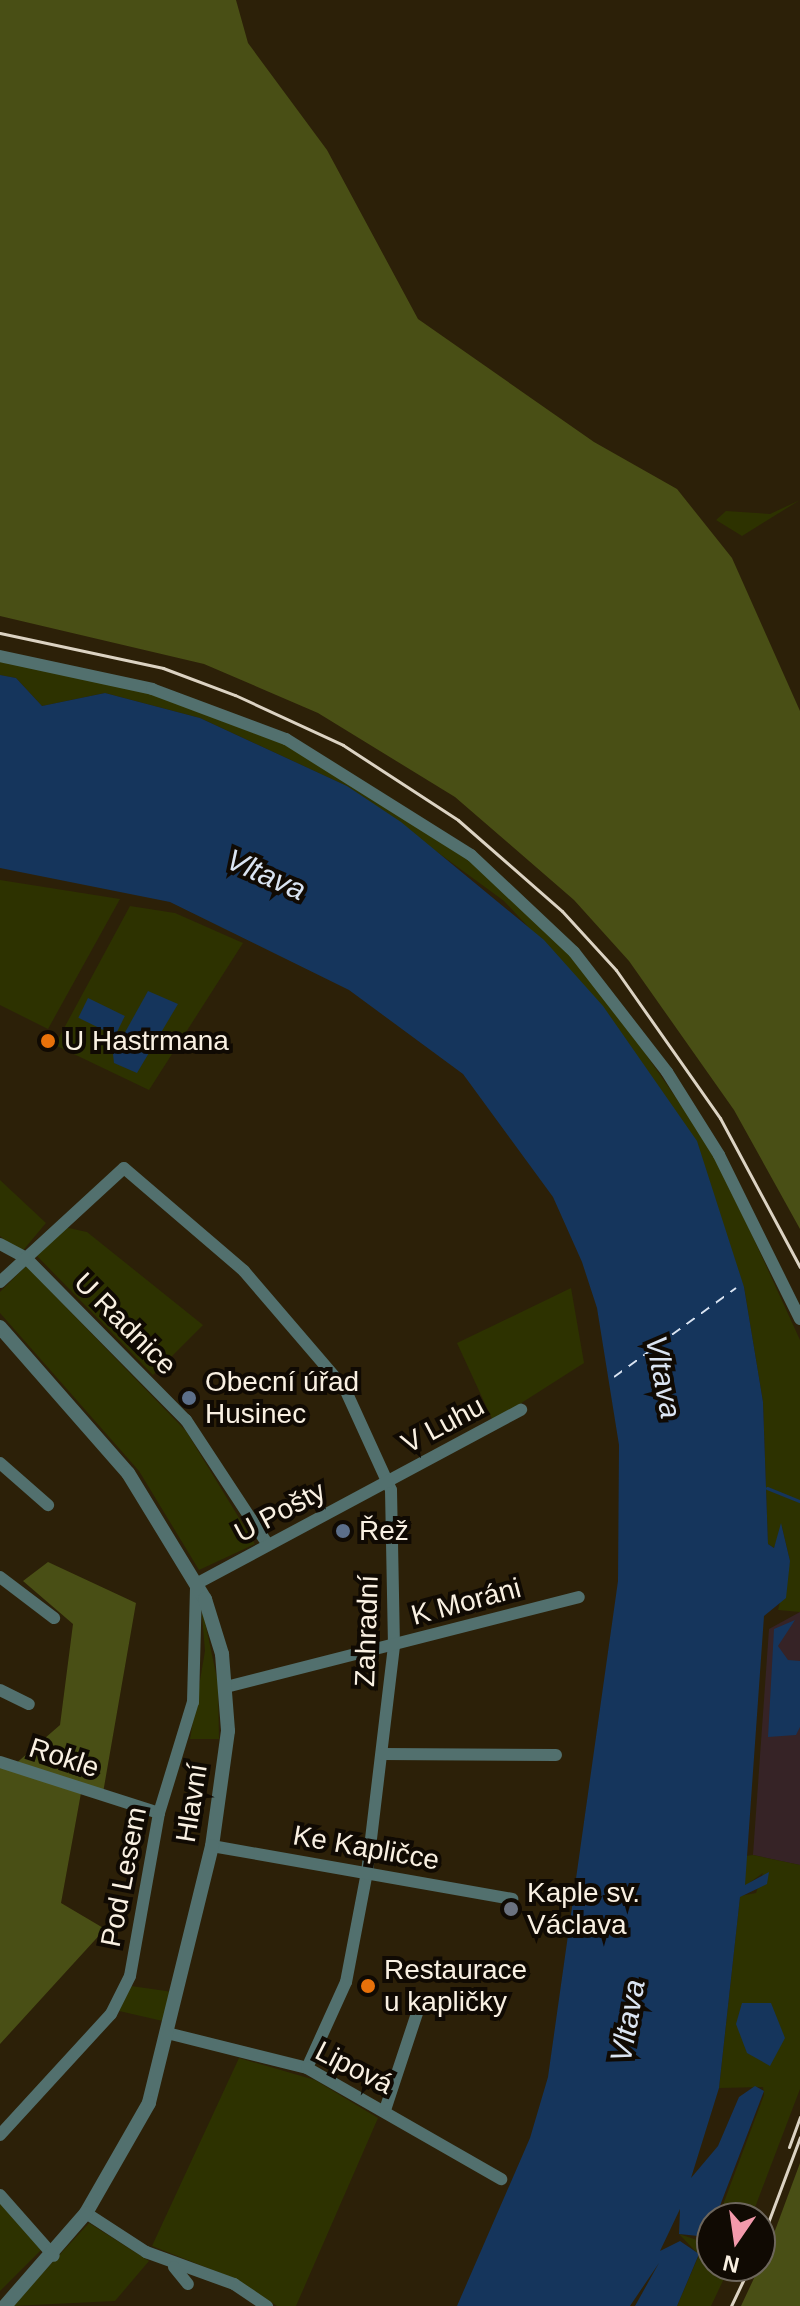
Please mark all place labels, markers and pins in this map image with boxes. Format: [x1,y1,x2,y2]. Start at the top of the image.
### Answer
place label: U Hastrmana [64,1024,229,1058]
marker: U Hastrmana [39,1032,57,1050]
place label: Obecní úřad Husinec [205,1365,359,1431]
marker: Obecní úřad Husinec [180,1389,198,1407]
place label: Řež [359,1514,409,1548]
marker: Řež [334,1522,352,1540]
place label: Kaple sv. Václava [527,1876,640,1942]
marker: Kaple sv. Václava [502,1900,520,1918]
place label: Restaurace u kapličky [384,1953,527,2019]
marker: Restaurace u kapličky [359,1977,377,1995]

